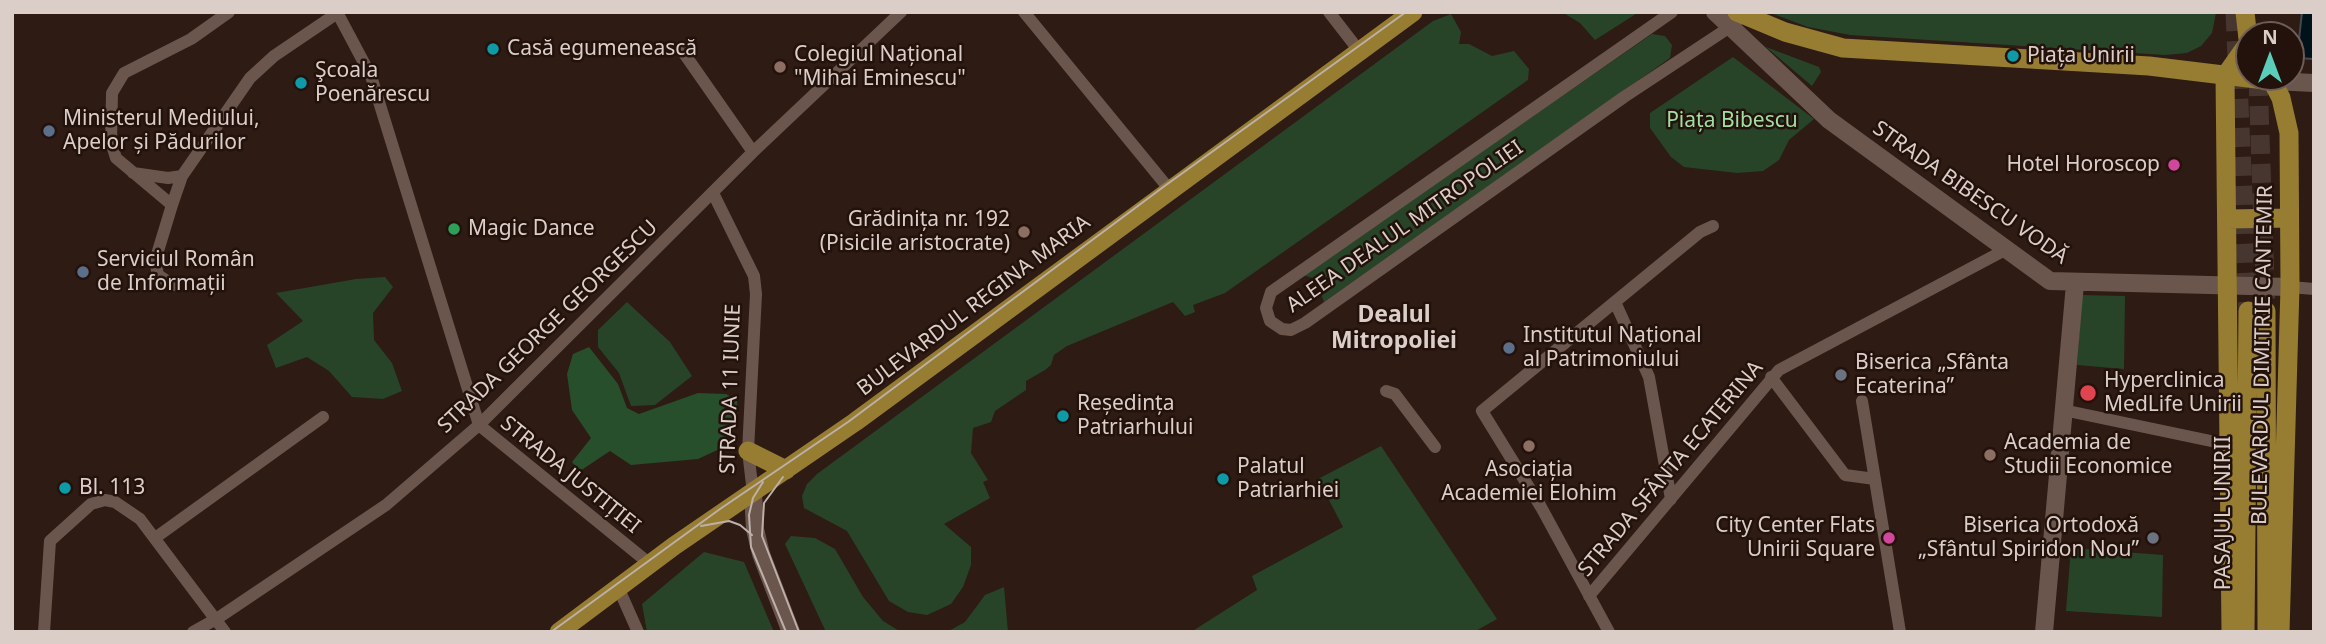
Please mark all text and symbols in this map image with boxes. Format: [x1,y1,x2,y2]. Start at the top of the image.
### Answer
north arrow [2235,21,2305,91]
text: N [2262,24,2278,50]
place label: Casă egumenească [507,36,697,62]
marker: Casă egumenească [485,41,501,57]
place label: Colegiul Național "Mihai Eminescu" [794,42,966,92]
place label: Piața Unirii [2027,43,2135,69]
marker: Piața Unirii [2005,48,2021,64]
place label: Şcoala Poenărescu [315,58,430,108]
marker: Colegiul Național "Mihai Eminescu" [772,59,788,75]
marker: Şcoala Poenărescu [293,75,309,91]
place label: Ministerul Mediului, Apelor și Pădurilor [63,106,260,156]
park label: Piața Bibescu [1666,108,1798,134]
street label: STRADA BIBESCU VODĂ [1868,116,2072,270]
marker: Ministerul Mediului, Apelor și Pădurilor [41,123,57,139]
street label: ALEEA DEALUL MITROPOLIEI [1282,136,1528,318]
place label: Hotel Horoscop [2006,152,2160,178]
marker: Hotel Horoscop [2166,157,2182,173]
street label: BULEVARDUL DIMITRIE CANTEMIR [2247,185,2279,525]
place label: Grădinița nr. 192 (Pisicile aristocrate) [820,207,1010,257]
street label: BULEVARDUL REGINA MARIA [853,210,1095,402]
street label: STRADA GEORGE GEORGESCU [433,215,663,439]
place label: Magic Dance [468,216,595,242]
marker: Magic Dance [446,221,462,237]
marker: Grădinița nr. 192 (Pisicile aristocrate) [1016,224,1032,240]
place label: Serviciul Român de Informații [97,247,255,297]
marker: Serviciul Român de Informații [75,264,91,280]
district label: Dealul Mitropoliei [1331,301,1457,355]
street label: STRADA 11 IUNIE [715,304,747,474]
place label: Institutul Național al Patrimoniului [1523,323,1702,373]
marker: Institutul Național al Patrimoniului [1501,340,1517,356]
place label: Biserica „Sfânta Ecaterina” [1855,350,2009,400]
street label: STRADA SFÂNTA ECATERINA [1573,356,1769,582]
marker: Biserica „Sfânta Ecaterina” [1833,367,1849,383]
place label: Hyperclinica MedLife Unirii [2104,368,2242,418]
marker: Hyperclinica MedLife Unirii [2078,383,2098,403]
place label: Reședința Patriarhului [1077,391,1193,441]
marker: Reședința Patriarhului [1055,408,1071,424]
street label: STRADA JUSTIȚIEI [495,411,645,539]
place label: Academia de Studii Economice [2004,430,2172,480]
street label: PASAJUL UNIRII [2211,436,2237,590]
marker: Asociația Academiei Elohim [1521,438,1537,454]
marker: Academia de Studii Economice [1982,447,1998,463]
place label: Palatul Patriarhiei [1237,454,1339,504]
place label: Asociația Academiei Elohim [1441,457,1617,507]
marker: Palatul Patriarhiei [1215,471,1231,487]
place label: Bl. 113 [79,475,145,501]
marker: Bl. 113 [57,480,73,496]
place label: City Center Flats Unirii Square [1715,513,1875,563]
place label: Biserica Ortodoxă „Sfântul Spiridon Nou” [1918,513,2139,563]
marker: City Center Flats Unirii Square [1881,530,1897,546]
marker: Biserica Ortodoxă „Sfântul Spiridon Nou” [2145,530,2161,546]

